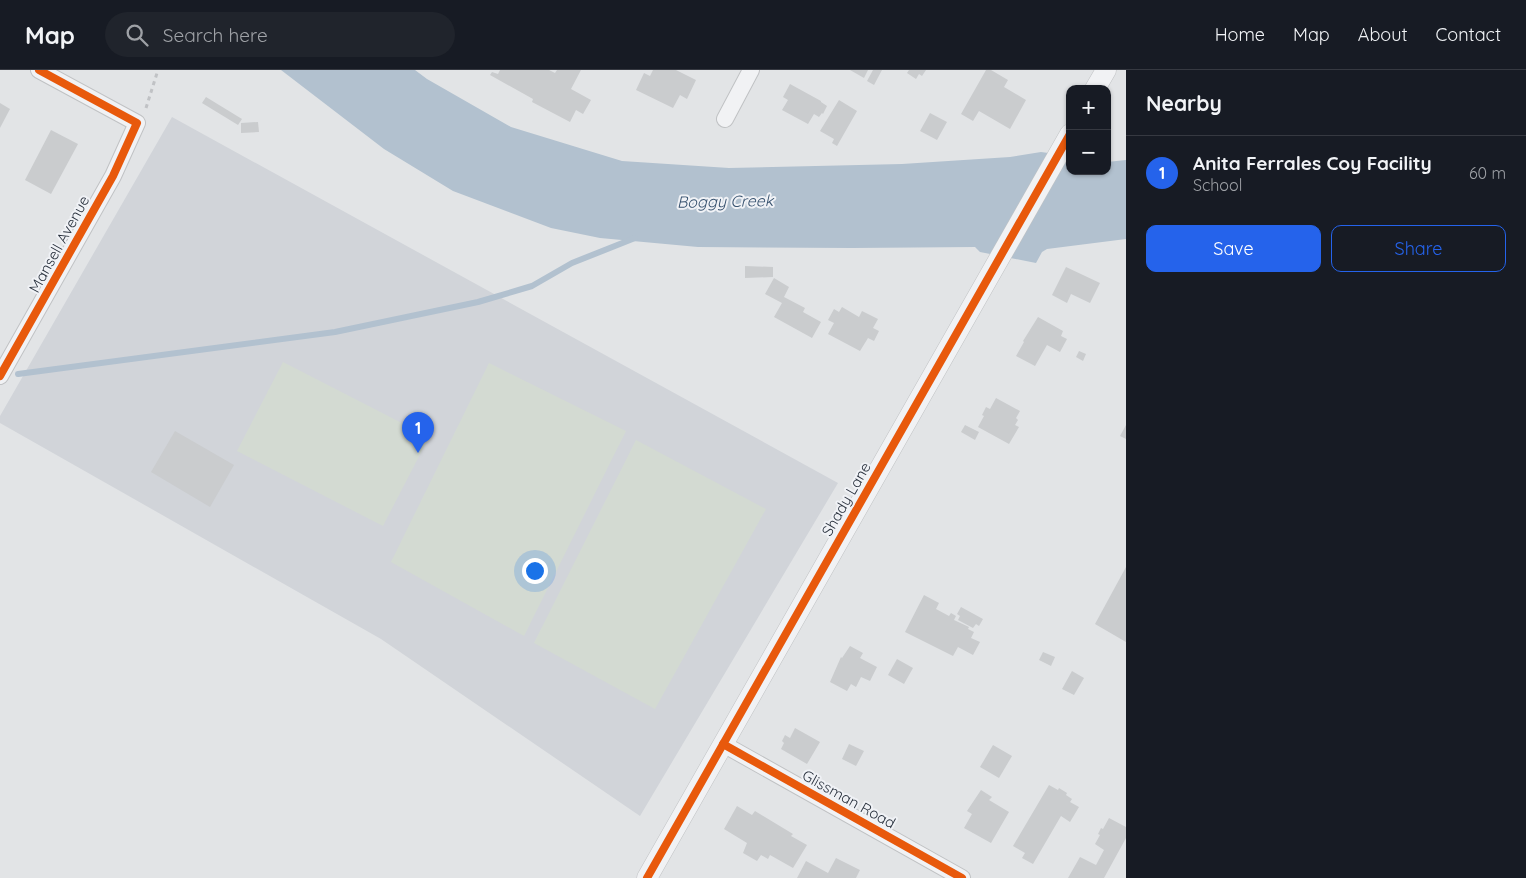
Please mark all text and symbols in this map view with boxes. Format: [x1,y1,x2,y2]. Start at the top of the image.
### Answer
search box [105,12,455,57]
text: Map [25,20,75,50]
icon: search [123,21,151,49]
text: Search here [163,23,268,47]
text: Home [1215,23,1265,46]
text: Map [1293,23,1330,46]
text: About [1358,23,1408,46]
text: Contact [1436,23,1501,46]
map controls [1066,85,1111,175]
button: + [1066,85,1111,130]
text: Nearby [1146,90,1222,116]
button: − [1066,130,1111,175]
text: Anita Ferrales Coy Facility [1193,151,1432,175]
text: 1 [1159,163,1165,183]
text: 60 m [1469,163,1506,183]
text: School [1193,175,1242,195]
water label: Boggy Creek [677,190,775,212]
street label: Mansell Avenue [25,192,93,296]
button: Save [1146,225,1321,272]
button: Share [1331,225,1506,272]
pin: 1 [402,412,434,453]
street label: Shady Lane [817,459,875,539]
your location [522,558,548,584]
street label: Glissman Road [799,766,899,832]

